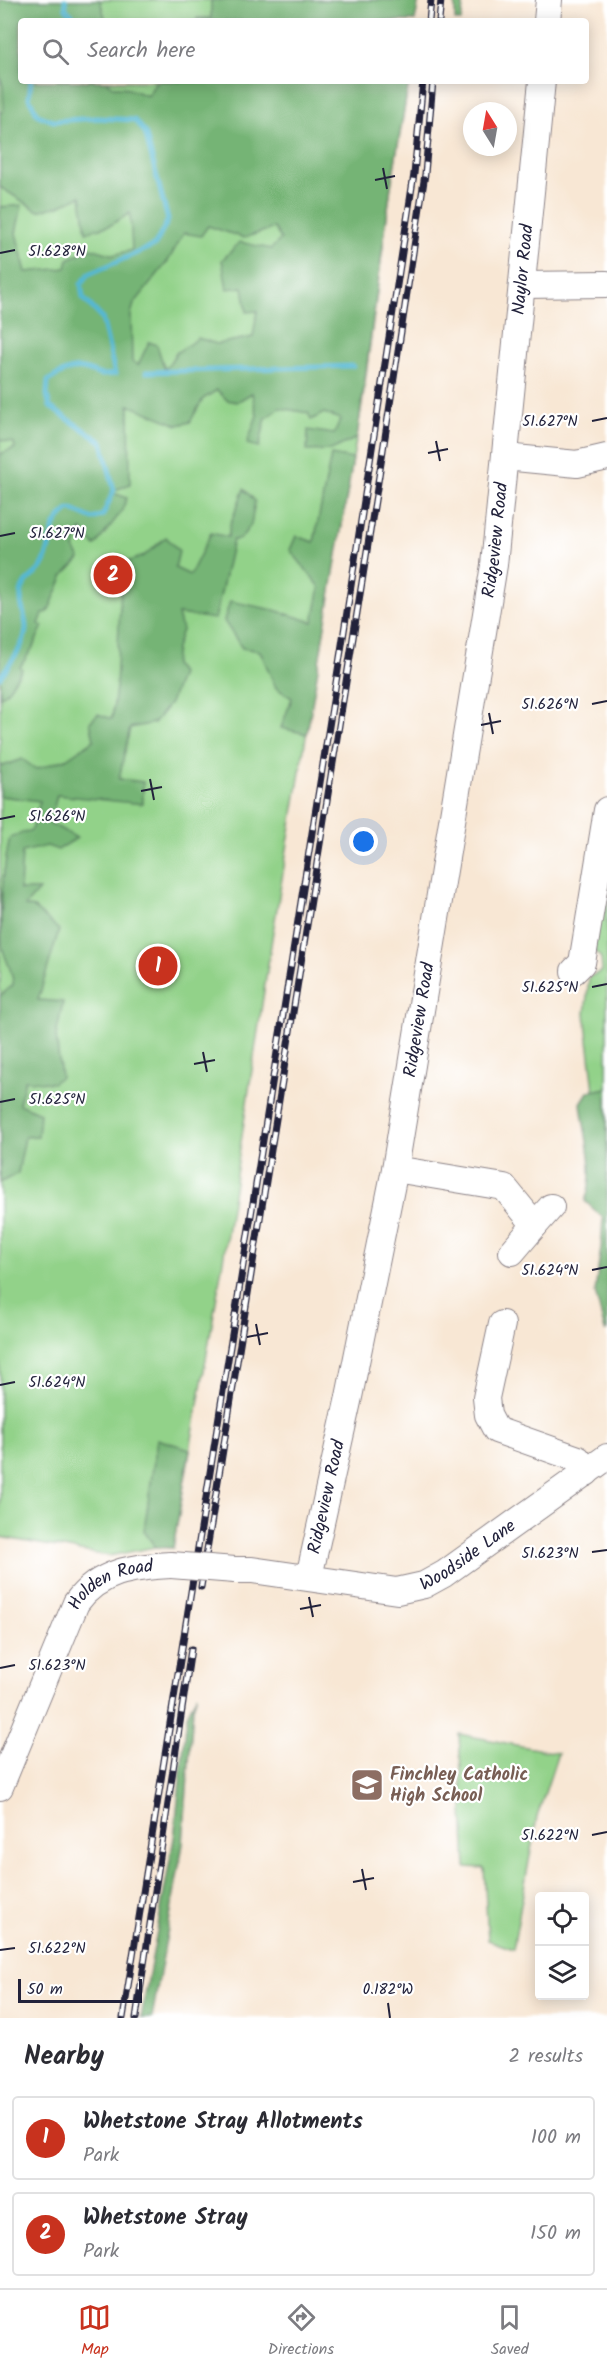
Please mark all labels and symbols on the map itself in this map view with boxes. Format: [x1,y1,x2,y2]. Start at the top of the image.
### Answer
north arrow [463,102,517,156]
street label: Naylor Road [504,222,542,316]
text: 51.628°N [28,240,86,264]
text: 51.627°N [522,410,578,434]
street label: Ridgeview Road [474,480,517,600]
text: 51.627°N [29,522,85,546]
pin: 2 [94,552,132,598]
text: 51.626°N [522,693,578,717]
text: 51.626°N [29,805,85,829]
your location [349,827,378,856]
pin: 1 [138,944,178,988]
street label: Ridgeview Road [396,959,443,1080]
text: 51.625°N [522,976,578,1000]
text: 51.625°N [29,1088,85,1112]
text: 51.624°N [522,1259,578,1283]
text: 51.624°N [29,1371,85,1395]
street label: Ridgeview Road [300,1436,354,1557]
street label: Woodside Lane [414,1512,522,1599]
text: 51.623°N [521,1542,579,1566]
street label: Holden Road [60,1552,155,1614]
text: 51.623°N [28,1654,86,1678]
place label: Finchley Catholic High School [390,1761,528,1811]
school or university icon: Finchley Catholic High School [349,1767,385,1803]
text: 51.622°N [521,1824,579,1848]
text: 51.622°N [28,1937,86,1961]
scale bar [18,1976,142,2004]
text: 0.182°W [363,1978,413,2002]

